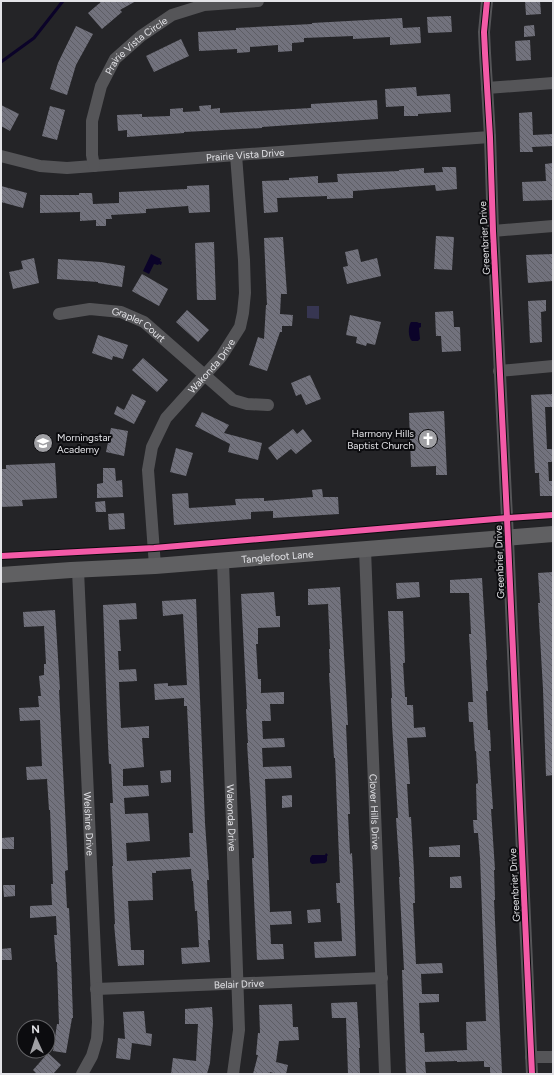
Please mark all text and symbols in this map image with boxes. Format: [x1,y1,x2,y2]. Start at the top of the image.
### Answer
street label: Prairie Vista Circle [102,14,170,77]
street label: Prairie Vista Drive [205,146,285,164]
street label: Greenbrier Drive [476,200,493,275]
street label: Grapler Court [111,305,168,345]
street label: Wakonda Drive [185,336,238,396]
place label: Harmony Hills Baptist Church [347,427,414,452]
church icon: Harmony Hills Baptist Church [417,428,439,450]
place label: Morningstar Academy [57,431,112,456]
school or university icon: Morningstar Academy [32,432,54,454]
street label: Greenbrier Drive [492,525,507,599]
street label: Tanglefoot Lane [241,547,314,566]
street label: Clover Hills Drive [367,774,382,851]
street label: Wakonda Drive [224,784,239,852]
street label: Welshire Drive [81,792,97,857]
street label: Greenbrier Drive [506,847,523,922]
street label: Belair Drive [214,977,265,991]
north arrow [16,1019,56,1059]
text: N [31,1023,40,1036]

